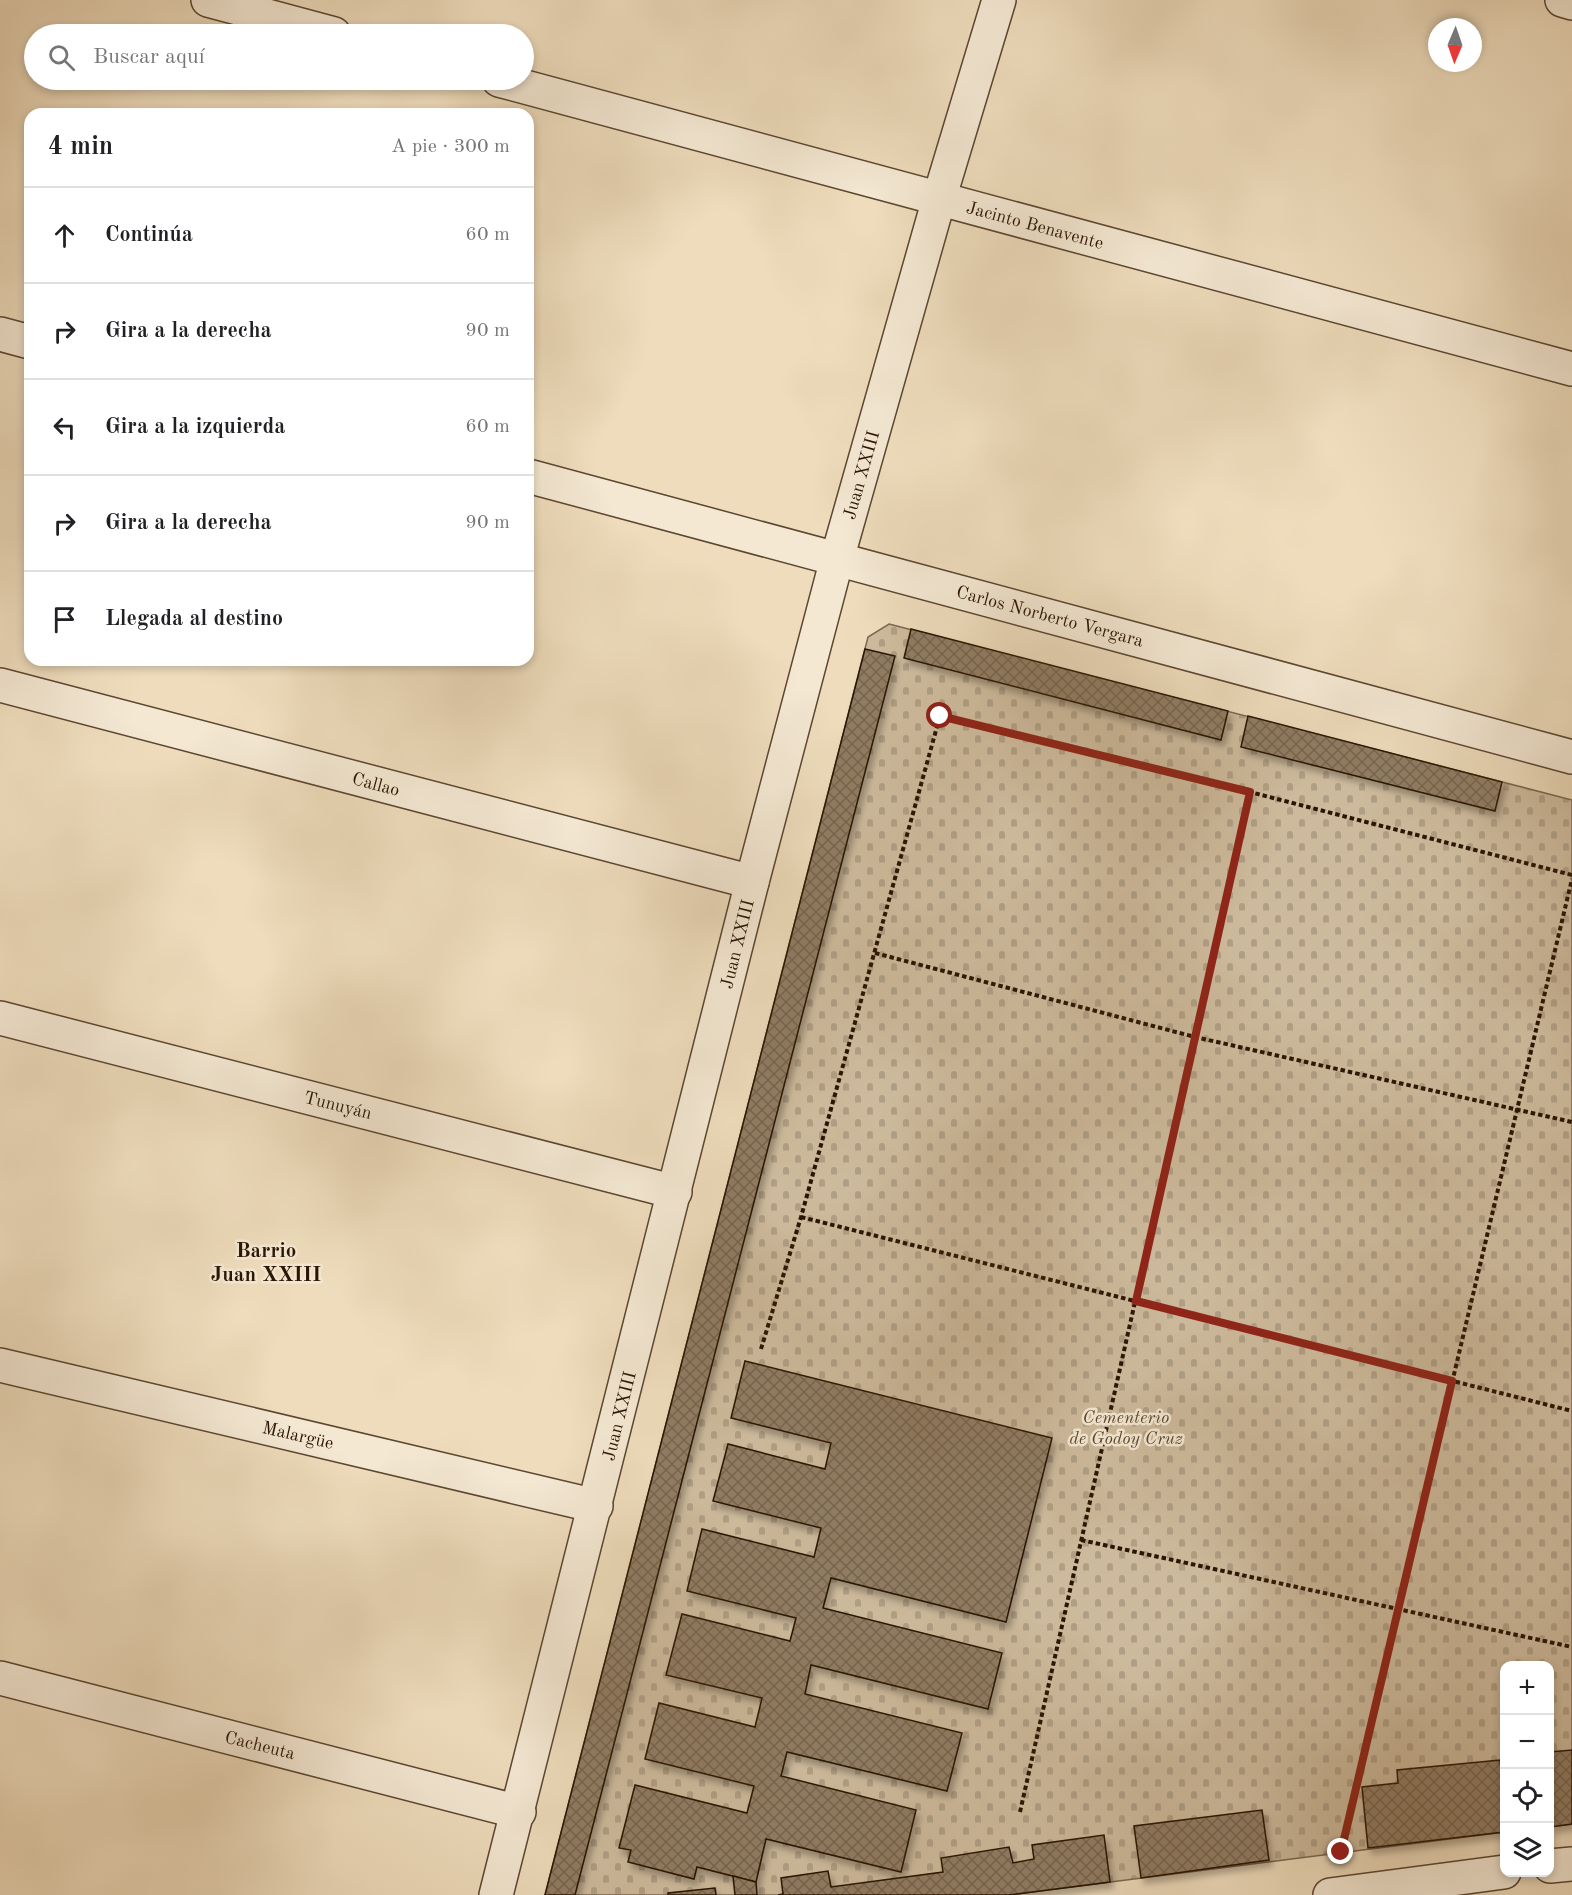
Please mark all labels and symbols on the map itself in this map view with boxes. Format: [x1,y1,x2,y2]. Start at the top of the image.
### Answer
north arrow [1428,18,1482,72]
street label: Jacinto Benavente [964,199,1105,253]
street label: Juan XXIII [841,429,883,522]
street label: Carlos Norberto Vergara [954,583,1145,651]
route start [926,702,952,728]
street label: Callao [350,770,402,800]
street label: Juan XXIII [718,898,758,991]
street label: Tunuyán [302,1089,374,1123]
district label: Barrio Juan XXIII [211,1241,321,1286]
street label: Juan XXIII [600,1370,640,1463]
park label: Cementerio de Godoy Cruz [1069,1409,1183,1448]
street label: Malargüe [260,1419,335,1453]
street label: Cacheuta [223,1729,297,1763]
route end [1327,1838,1353,1864]

